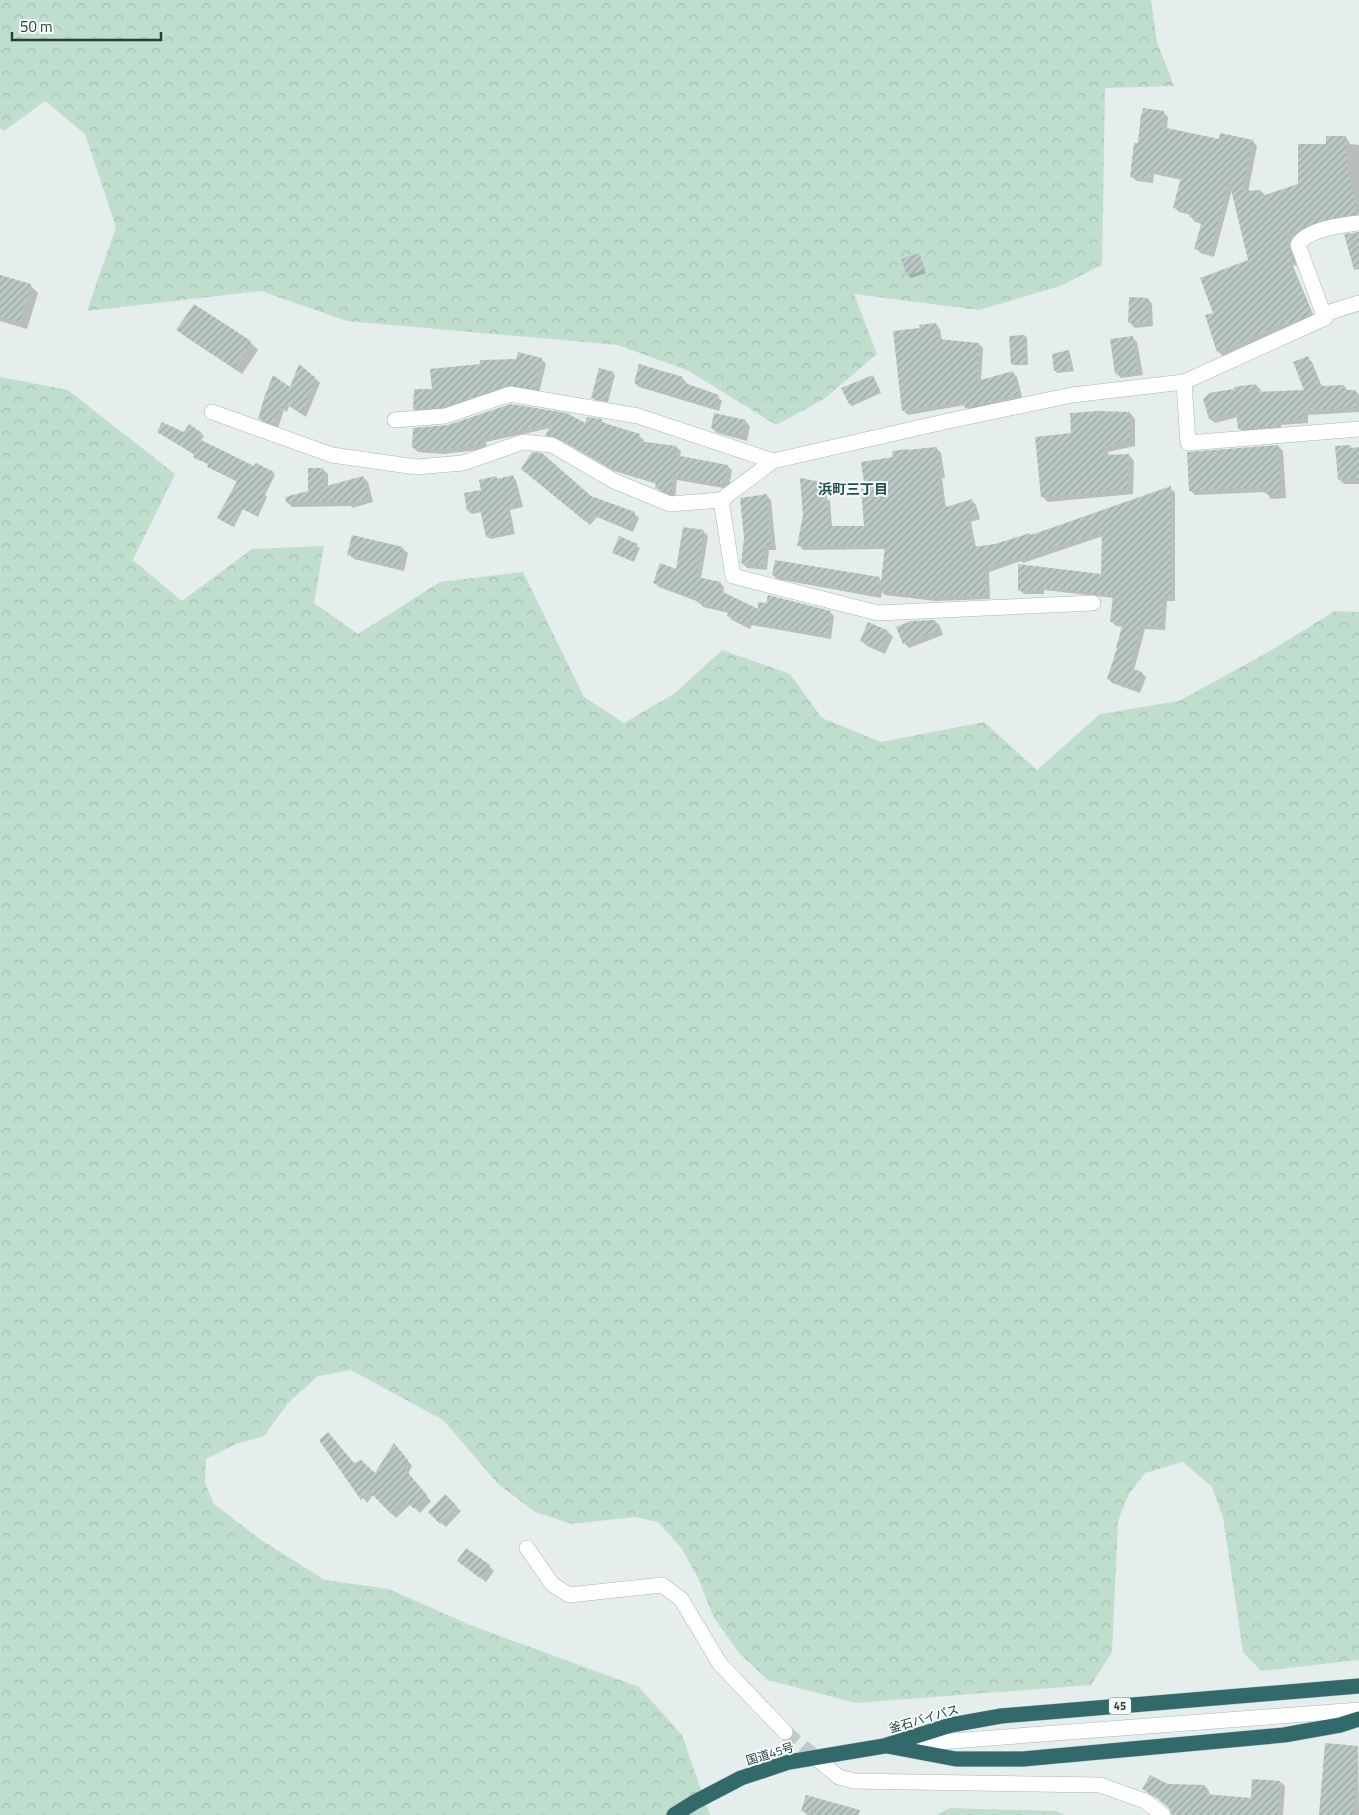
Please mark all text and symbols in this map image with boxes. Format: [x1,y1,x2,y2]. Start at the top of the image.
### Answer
scale bar [12,10,161,42]
text: 50 m [20,15,53,38]
district label: 浜町三丁目 [818,478,888,499]
road number: 45 [1109,1698,1131,1714]
street label: 釜石バイパス [887,1699,961,1738]
street label: 国道45号 [743,1737,796,1770]

